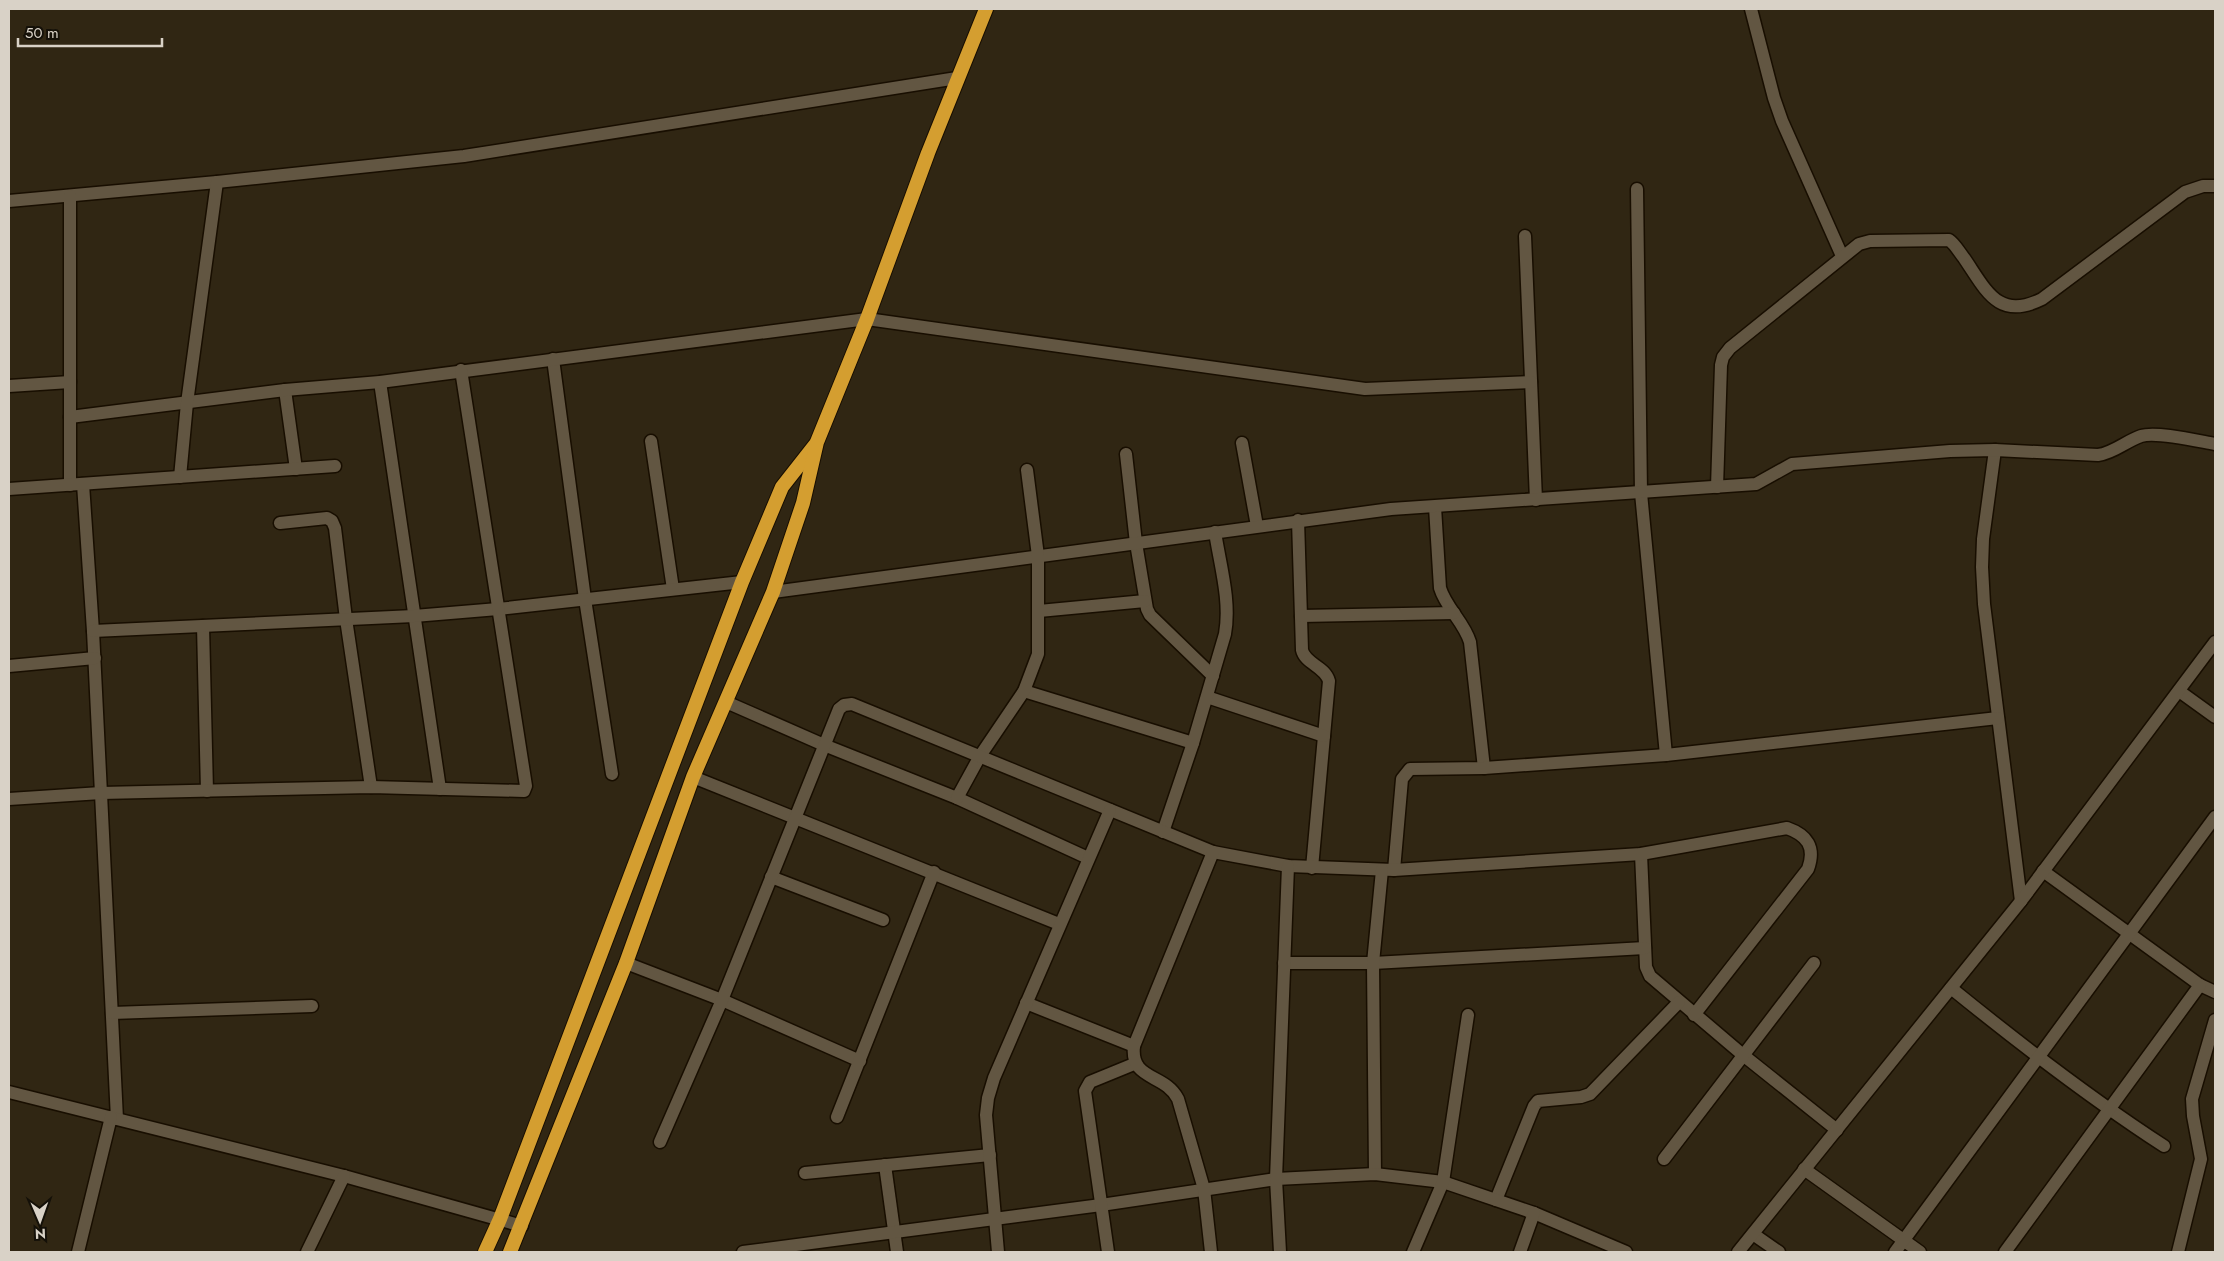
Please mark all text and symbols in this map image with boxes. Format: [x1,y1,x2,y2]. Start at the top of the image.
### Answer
scale bar [18,15,161,47]
text: 50 m [25,22,59,44]
north arrow [15,1196,65,1246]
text: N [35,1224,46,1244]

